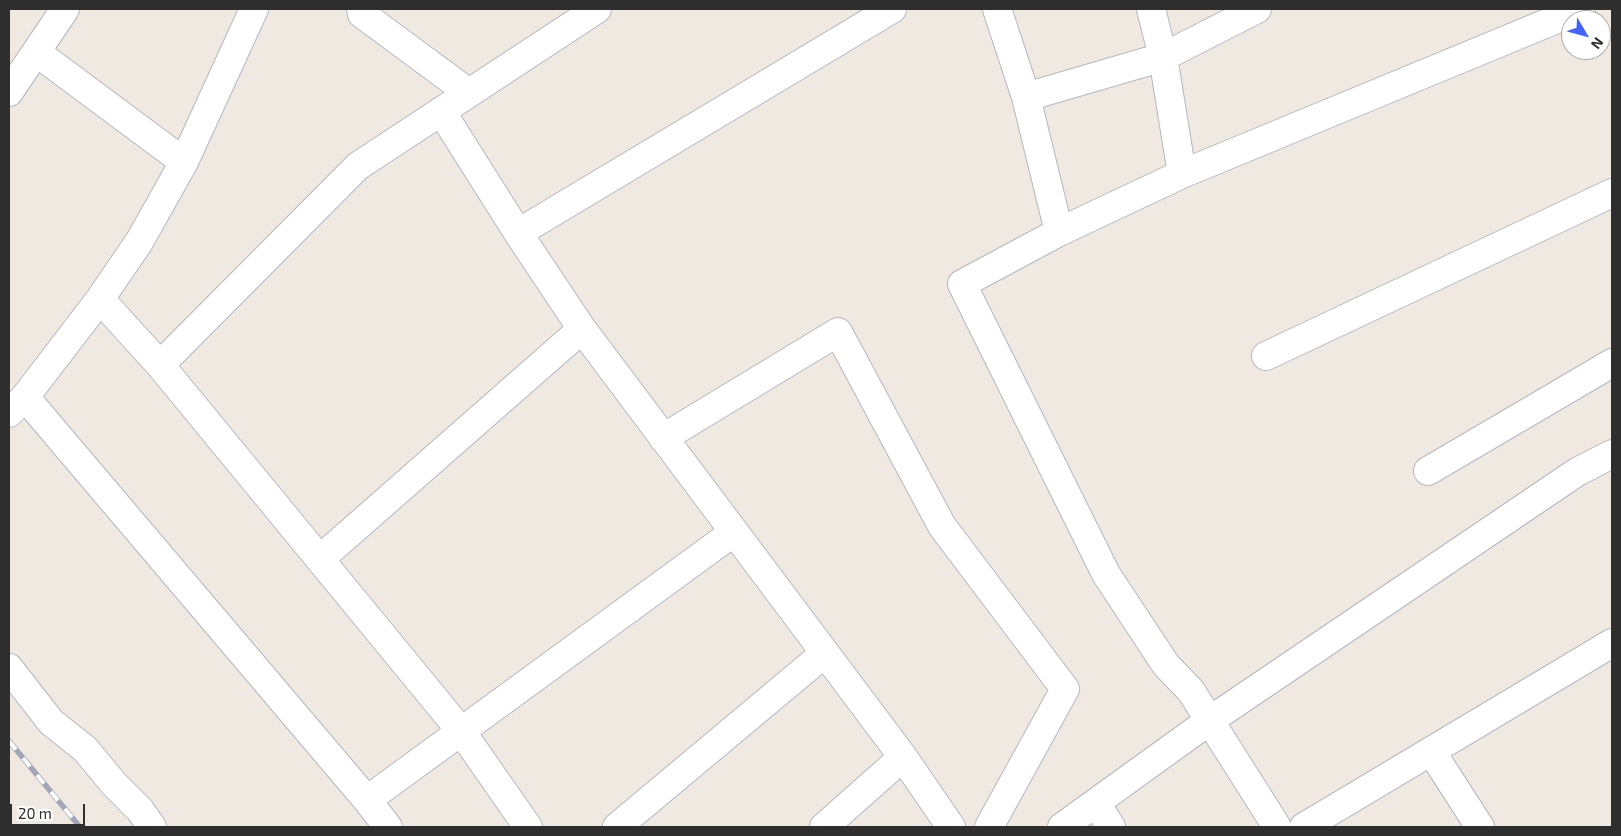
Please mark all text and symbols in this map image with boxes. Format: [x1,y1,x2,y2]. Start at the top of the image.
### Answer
north arrow [1561,10,1611,60]
text: N [1588,35,1607,53]
scale bar [12,794,88,826]
text: 20 m [18,804,52,822]

